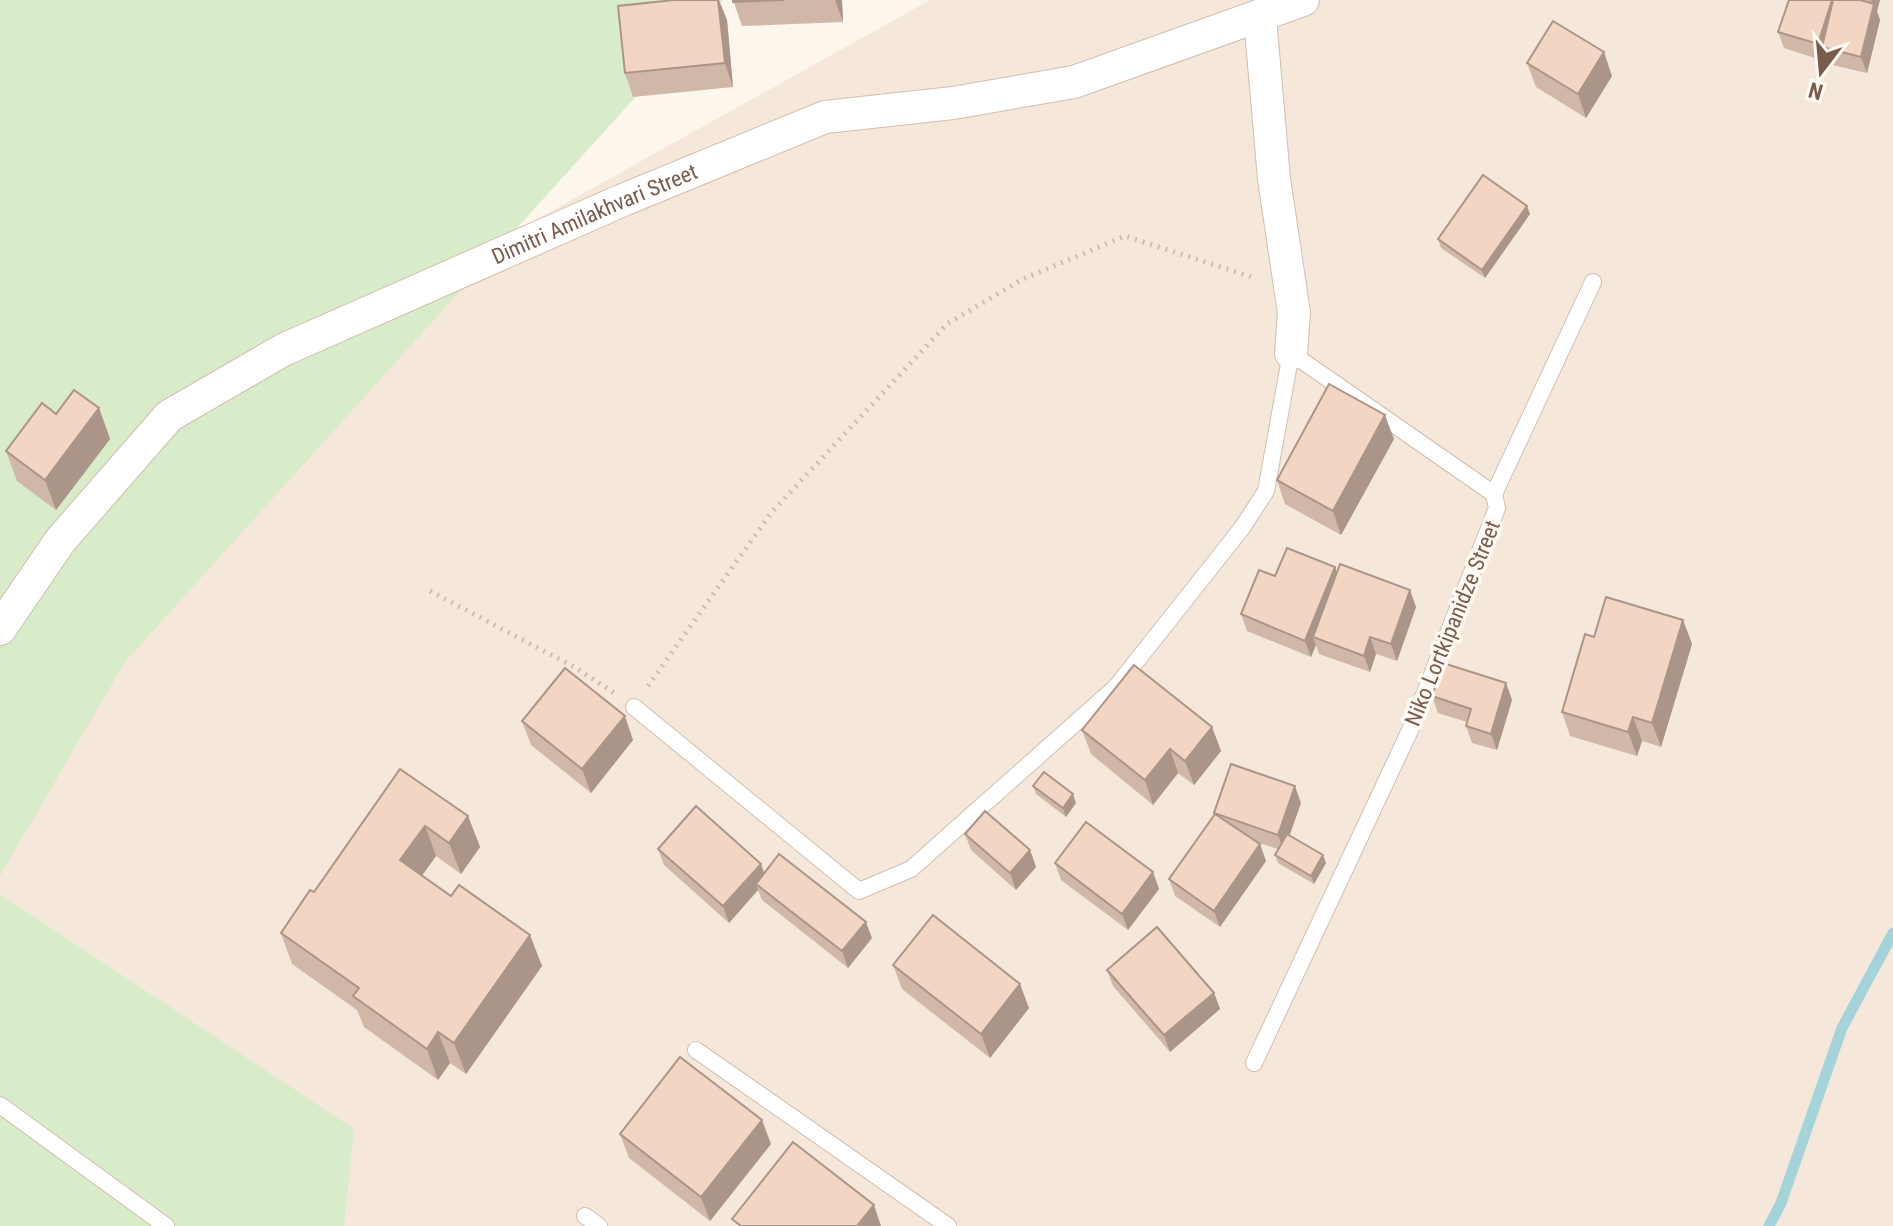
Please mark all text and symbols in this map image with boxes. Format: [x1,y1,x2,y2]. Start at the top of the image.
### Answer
north arrow [1781,32,1861,112]
text: N [1806,77,1826,105]
street label: Dimitri Amilakhvari Street [488,159,701,269]
street label: Niko Lortkipanidze Street [1400,517,1505,730]

